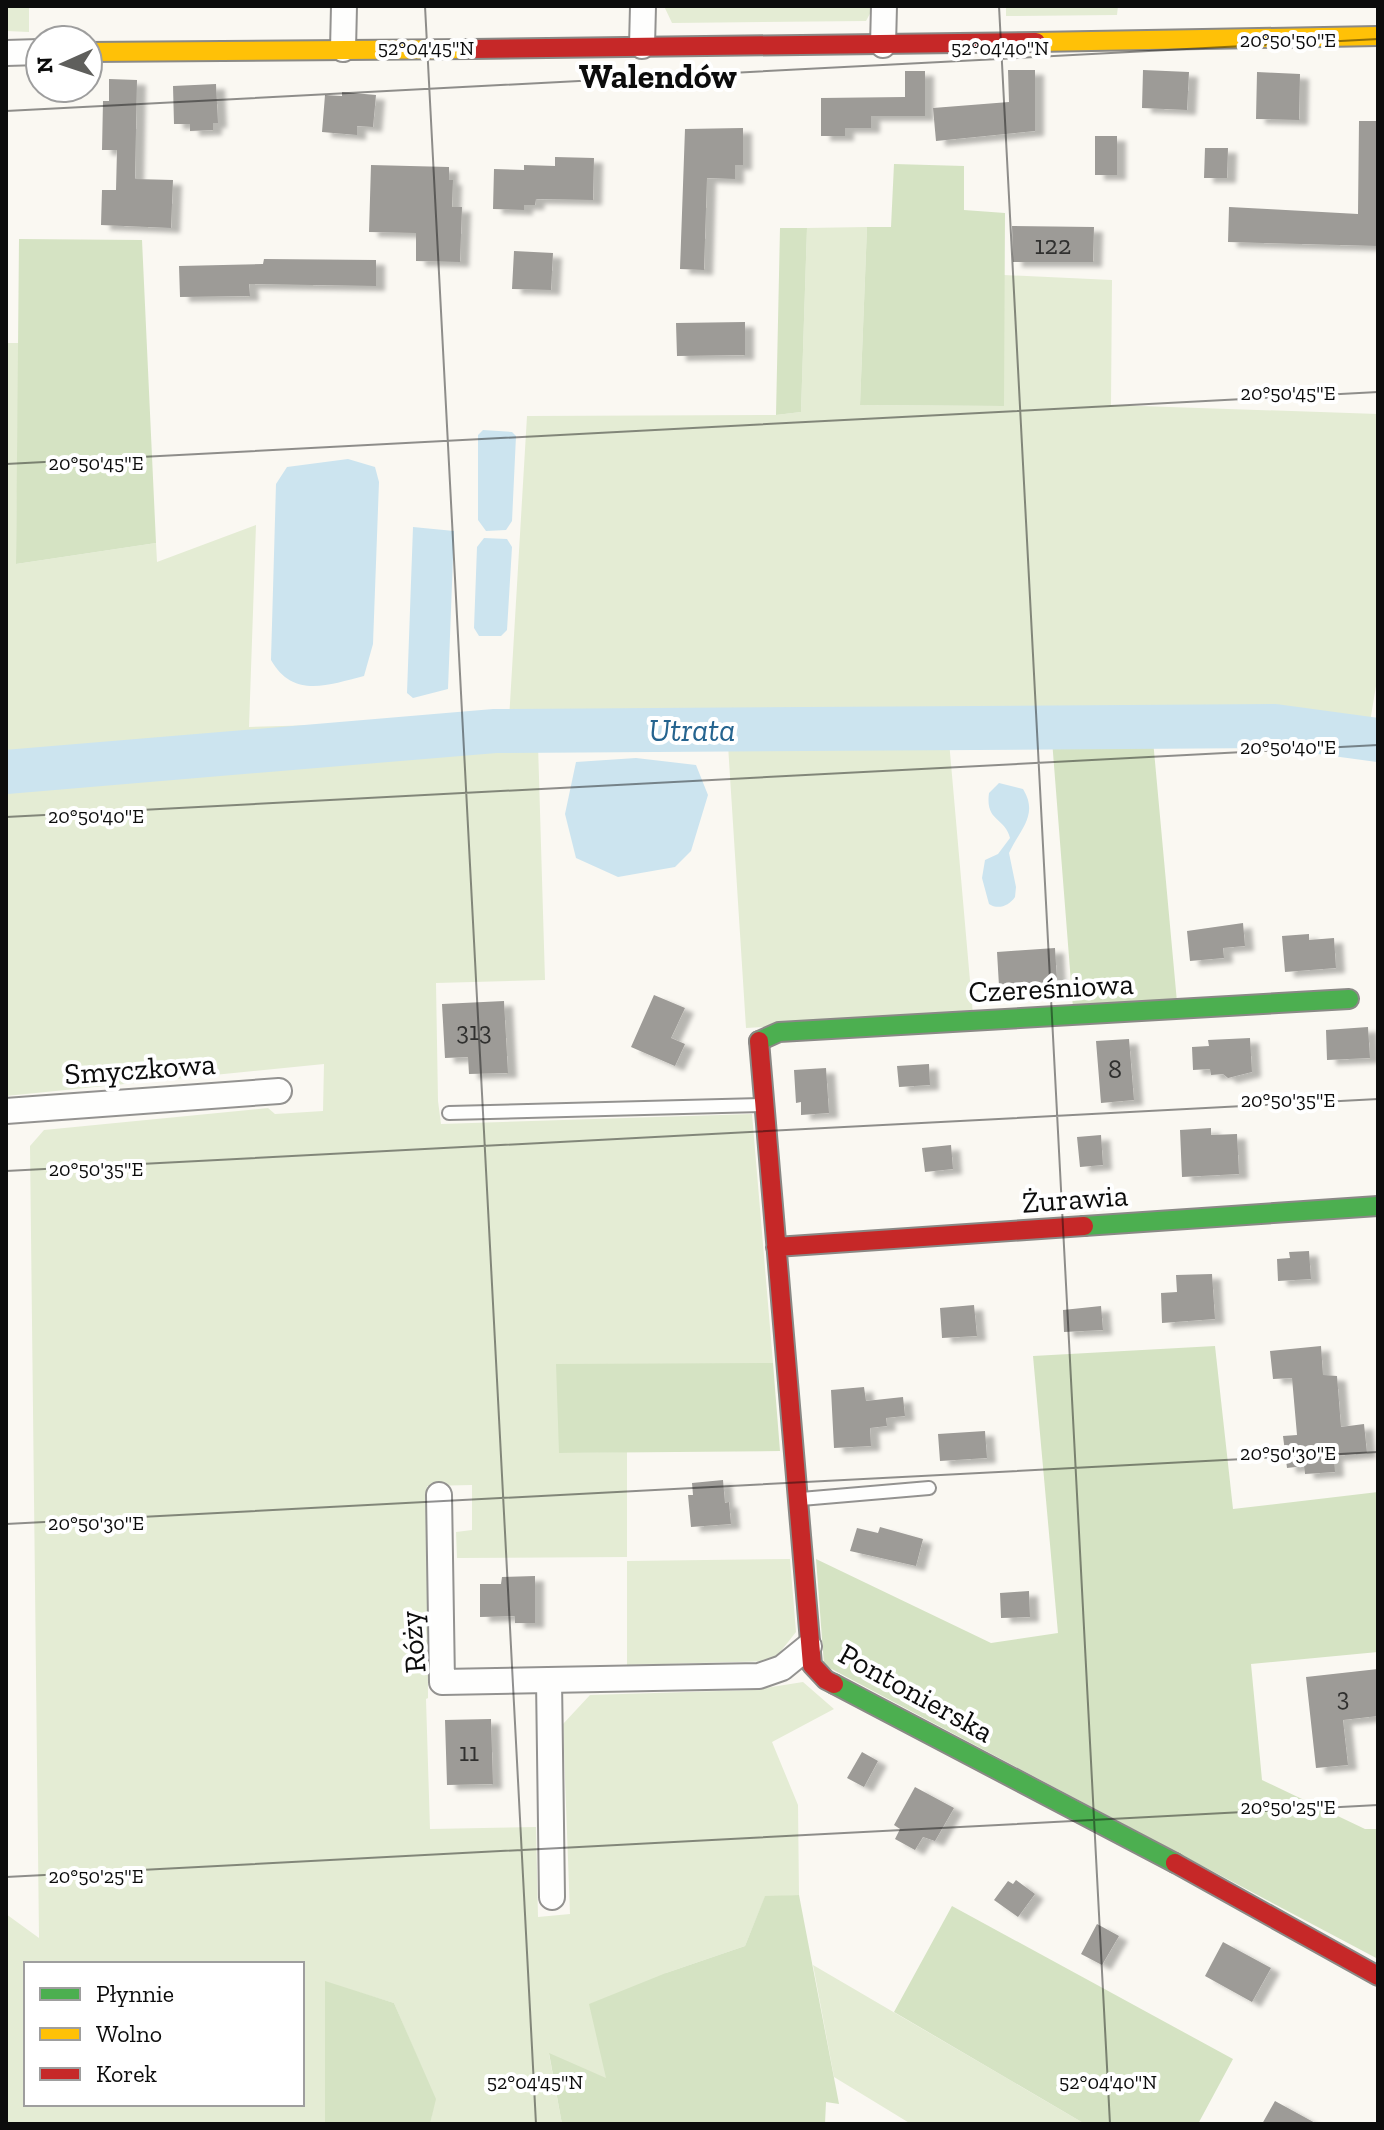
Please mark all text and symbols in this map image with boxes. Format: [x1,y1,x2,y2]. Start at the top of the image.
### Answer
north arrow [24,24,104,104]
text: 20°50'50"E [1240,28,1336,52]
text: 52°04'45"N [378,36,475,60]
text: 52°04'40"N [951,36,1049,60]
text: N [31,56,58,74]
district label: Walendów [579,56,737,97]
house number: 122 [1035,229,1071,261]
text: 20°50'45"E [1241,381,1335,405]
text: 20°50'45"E [49,451,143,475]
water label: Utrata [649,711,735,749]
text: 20°50'40"E [1240,735,1336,759]
text: 20°50'40"E [48,804,144,828]
street label: Czereśniowa [967,966,1135,1010]
house number: 313 [456,1015,492,1047]
street label: Smyczkowa [63,1046,217,1092]
house number: 8 [1108,1053,1122,1085]
text: 20°50'35"E [1241,1088,1335,1112]
text: 20°50'35"E [49,1157,143,1181]
street label: Żurawia [1021,1177,1129,1221]
text: 20°50'30"E [1240,1441,1336,1465]
text: 20°50'30"E [48,1511,144,1535]
street label: Róży [392,1609,434,1675]
street label: Pontonierska [832,1636,1000,1750]
house number: 3 [1337,1681,1349,1713]
house number: 11 [459,1736,479,1768]
text: 20°50'25"E [1240,1795,1336,1819]
text: 20°50'25"E [48,1864,144,1888]
legend [24,1962,304,2106]
text: Płynnie [96,1979,174,2008]
text: Wolno [96,2019,162,2048]
text: Korek [96,2059,158,2088]
text: 52°04'45"N [487,2070,584,2094]
text: 52°04'40"N [1059,2070,1157,2094]

